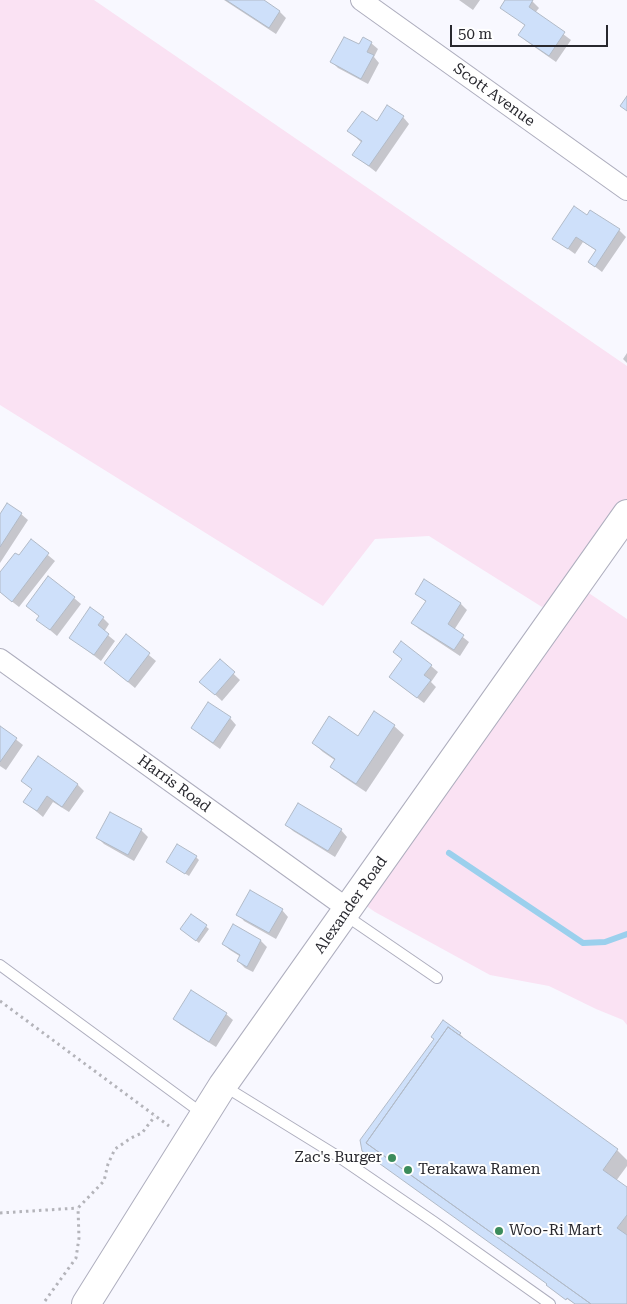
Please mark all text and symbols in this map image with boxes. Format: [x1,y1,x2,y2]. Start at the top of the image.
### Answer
scale bar [452,15,610,47]
text: 50 m [458,25,492,43]
street label: Scott Avenue [450,59,538,131]
street label: Harris Road [134,752,214,816]
street label: Alexander Road [311,853,391,957]
place label: Zac's Burger [295,1149,382,1167]
marker: Zac's Burger [386,1152,398,1164]
place label: Terakawa Ramen [418,1161,540,1179]
marker: Terakawa Ramen [402,1164,414,1176]
place label: Woo-Ri Mart [509,1222,602,1240]
marker: Woo-Ri Mart [493,1225,505,1237]

